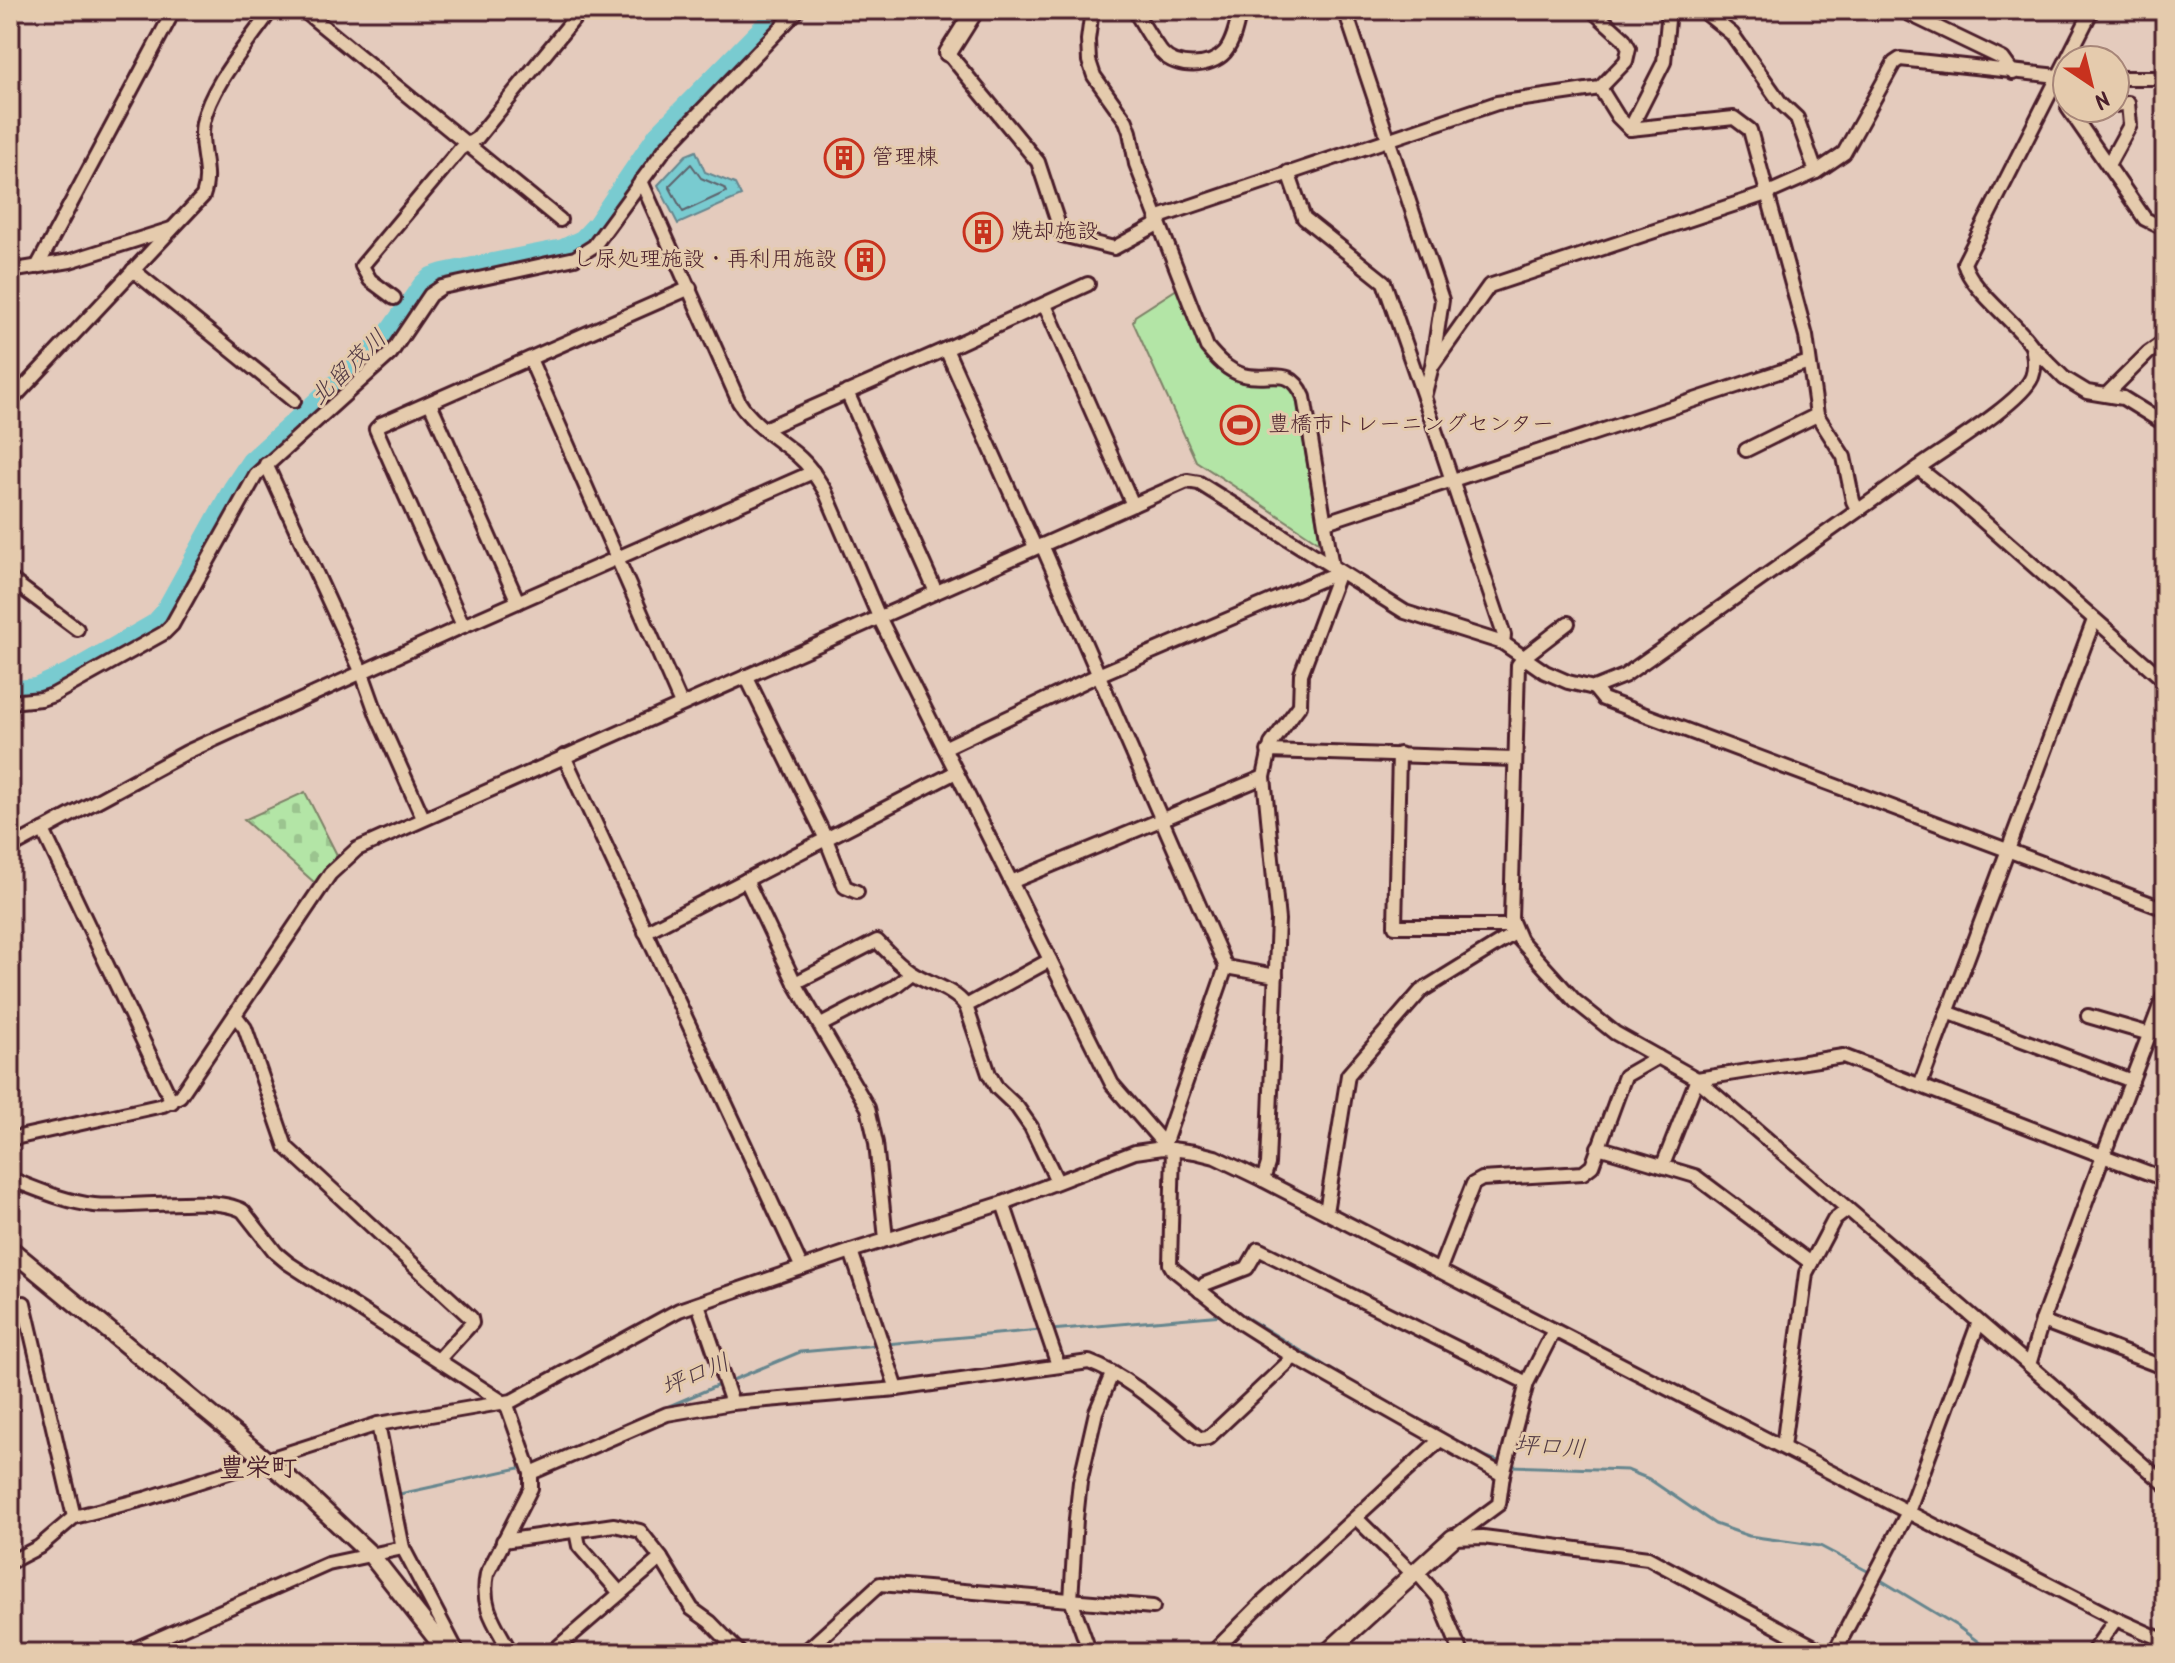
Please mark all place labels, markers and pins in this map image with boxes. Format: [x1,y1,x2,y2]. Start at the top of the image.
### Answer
building icon: 管理棟 [823,137,865,179]
place label: 管理棟 [872,141,938,176]
building icon: 焼却施設 [962,211,1004,253]
place label: 焼却施設 [1011,215,1099,250]
building icon: し尿処理施設・再利用施設 [844,239,886,281]
place label: し尿処理施設・再利用施設 [573,243,837,278]
sports icon: 豊橋市トレーニングセンター [1219,404,1261,446]
place label: 豊橋市トレーニングセンター [1268,408,1554,443]

